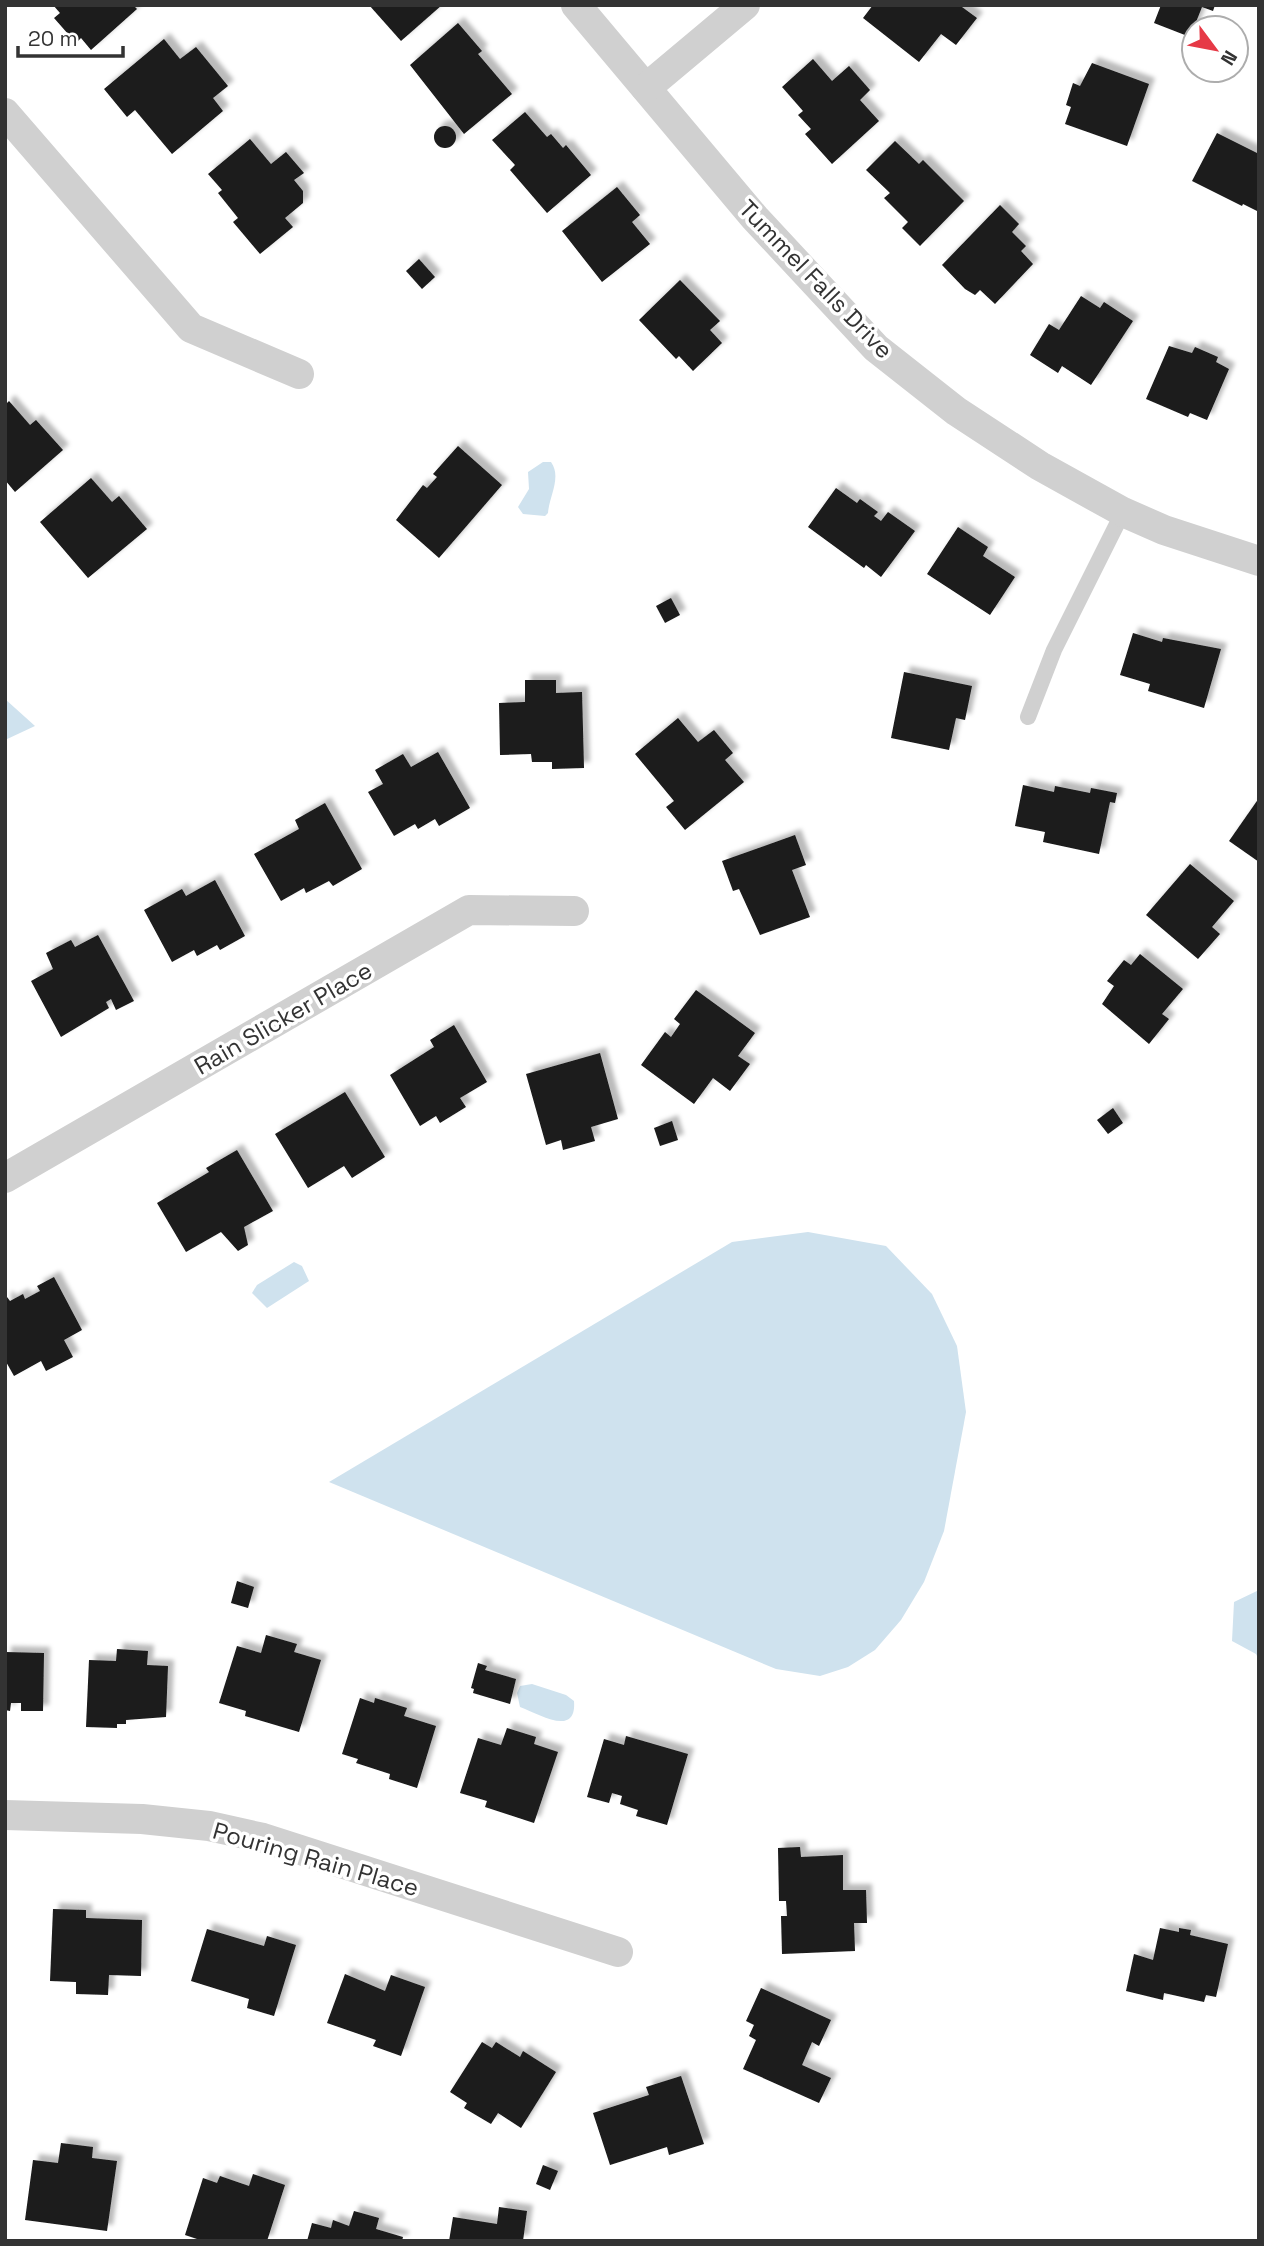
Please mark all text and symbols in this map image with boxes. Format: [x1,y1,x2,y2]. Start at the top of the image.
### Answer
scale bar [18,14,122,58]
north arrow [1180,14,1250,84]
text: 20 m [28,25,78,52]
text: N [1215,46,1243,70]
street label: Tummel Falls Drive [732,193,900,365]
street label: Rain Slicker Place [188,954,378,1082]
street label: Pouring Rain Place [209,1815,423,1903]

